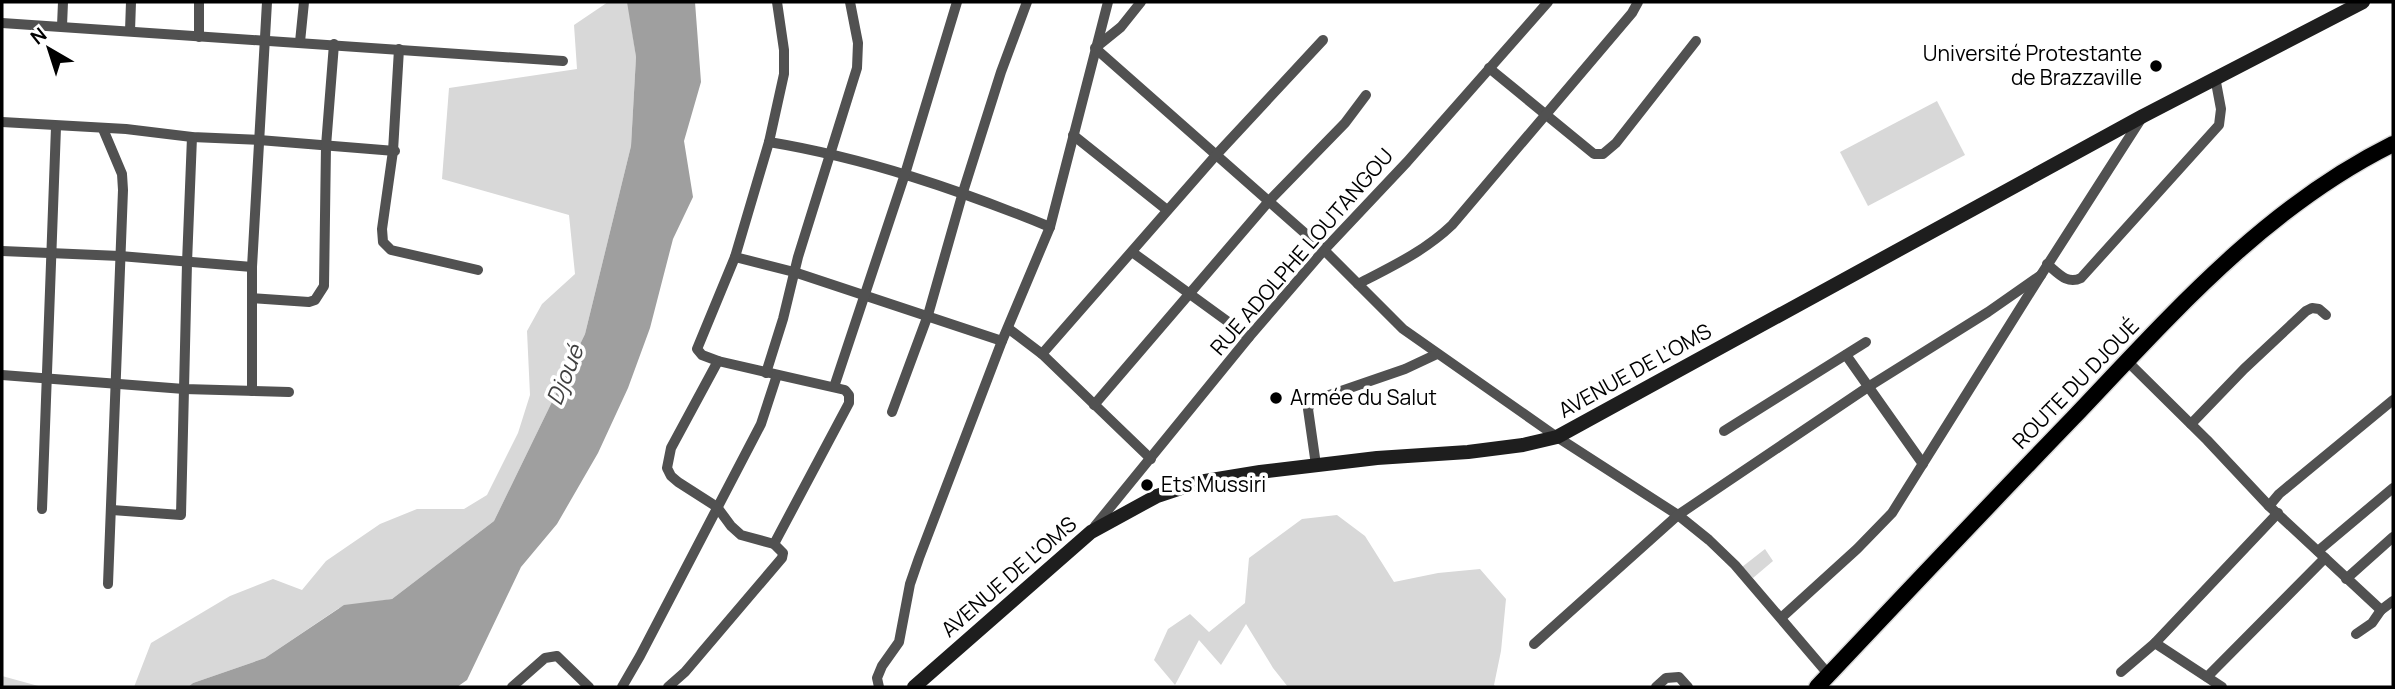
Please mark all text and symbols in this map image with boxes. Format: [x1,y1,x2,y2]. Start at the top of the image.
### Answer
north arrow [14,14,84,84]
text: N [25,21,52,50]
place label: Université Protestante de Brazzaville [1923,39,2142,91]
marker: Université Protestante de Brazzaville [2148,58,2164,74]
street label: RUE ADOLPHE LOUTANGOU [1204,142,1399,361]
street label: ROUTE DU DJOUÉ [2006,312,2145,454]
street label: AVENUE DE L'OMS [1553,317,1716,424]
water label: Djoué [538,338,591,409]
place label: Armée du Salut [1290,383,1437,411]
marker: Armée du Salut [1268,390,1284,406]
place label: Ets Mussiri [1161,470,1266,498]
marker: Ets Mussiri [1139,477,1155,493]
street label: AVENUE DE L'OMS [935,510,1082,643]

